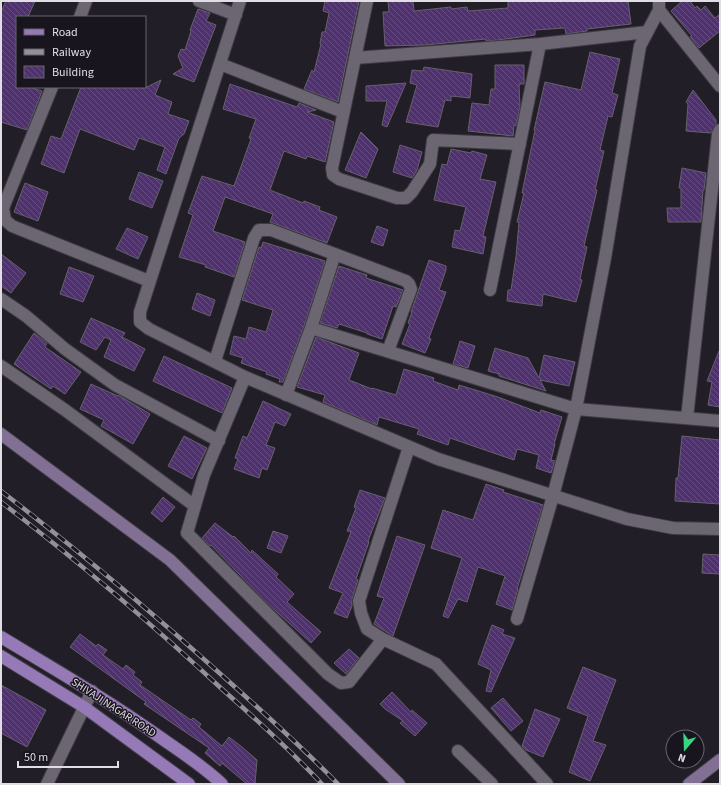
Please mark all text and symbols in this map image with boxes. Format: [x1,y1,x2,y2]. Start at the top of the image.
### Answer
legend [16,16,146,88]
text: Road [52,24,78,41]
text: Railway [52,44,91,61]
text: Building [52,64,94,81]
street label: SHIVAJI NAGAR ROAD [68,674,159,741]
north arrow [665,729,705,769]
scale bar [18,743,118,769]
text: 50 m [24,749,48,766]
text: N [676,750,688,766]

